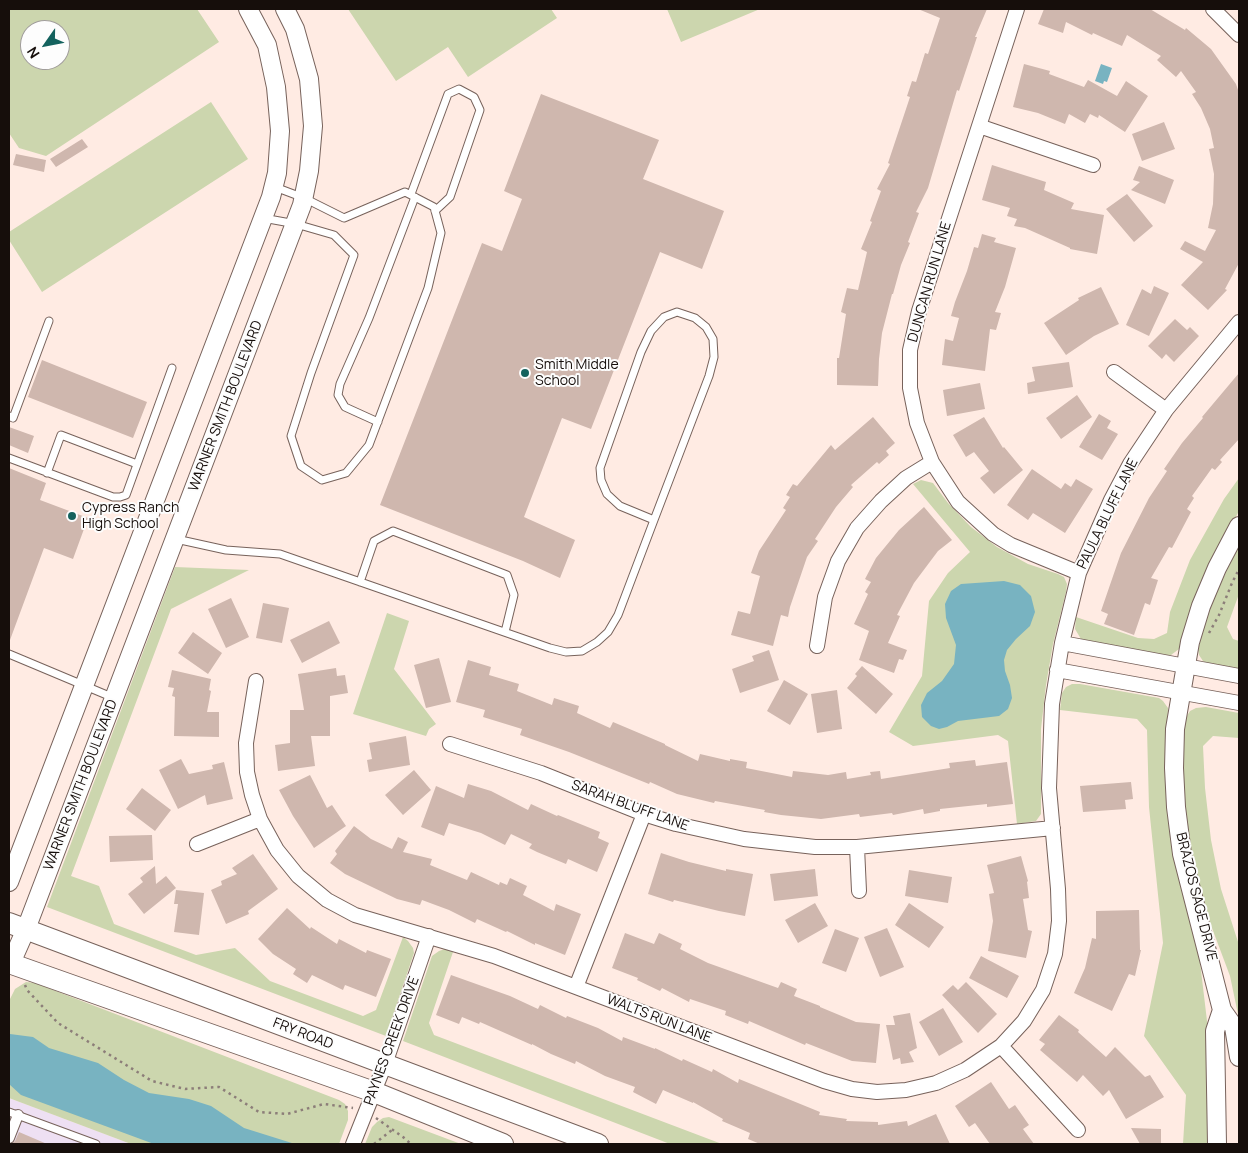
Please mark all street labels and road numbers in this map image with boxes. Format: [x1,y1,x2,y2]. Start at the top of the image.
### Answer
street label: DUNCAN RUN LANE [905,220,955,344]
street label: WARNER SMITH BOULEVARD [186,318,266,494]
street label: PAULA BLUFF LANE [1074,456,1142,572]
street label: WARNER SMITH BOULEVARD [41,697,121,873]
street label: SARAH BLUFF LANE [569,777,691,835]
street label: BRAZOS SAGE DRIVE [1172,831,1220,963]
street label: PAYNES CREEK DRIVE [361,974,423,1108]
street label: WALTS RUN LANE [604,991,714,1047]
street label: FRY ROAD [270,1015,336,1053]

